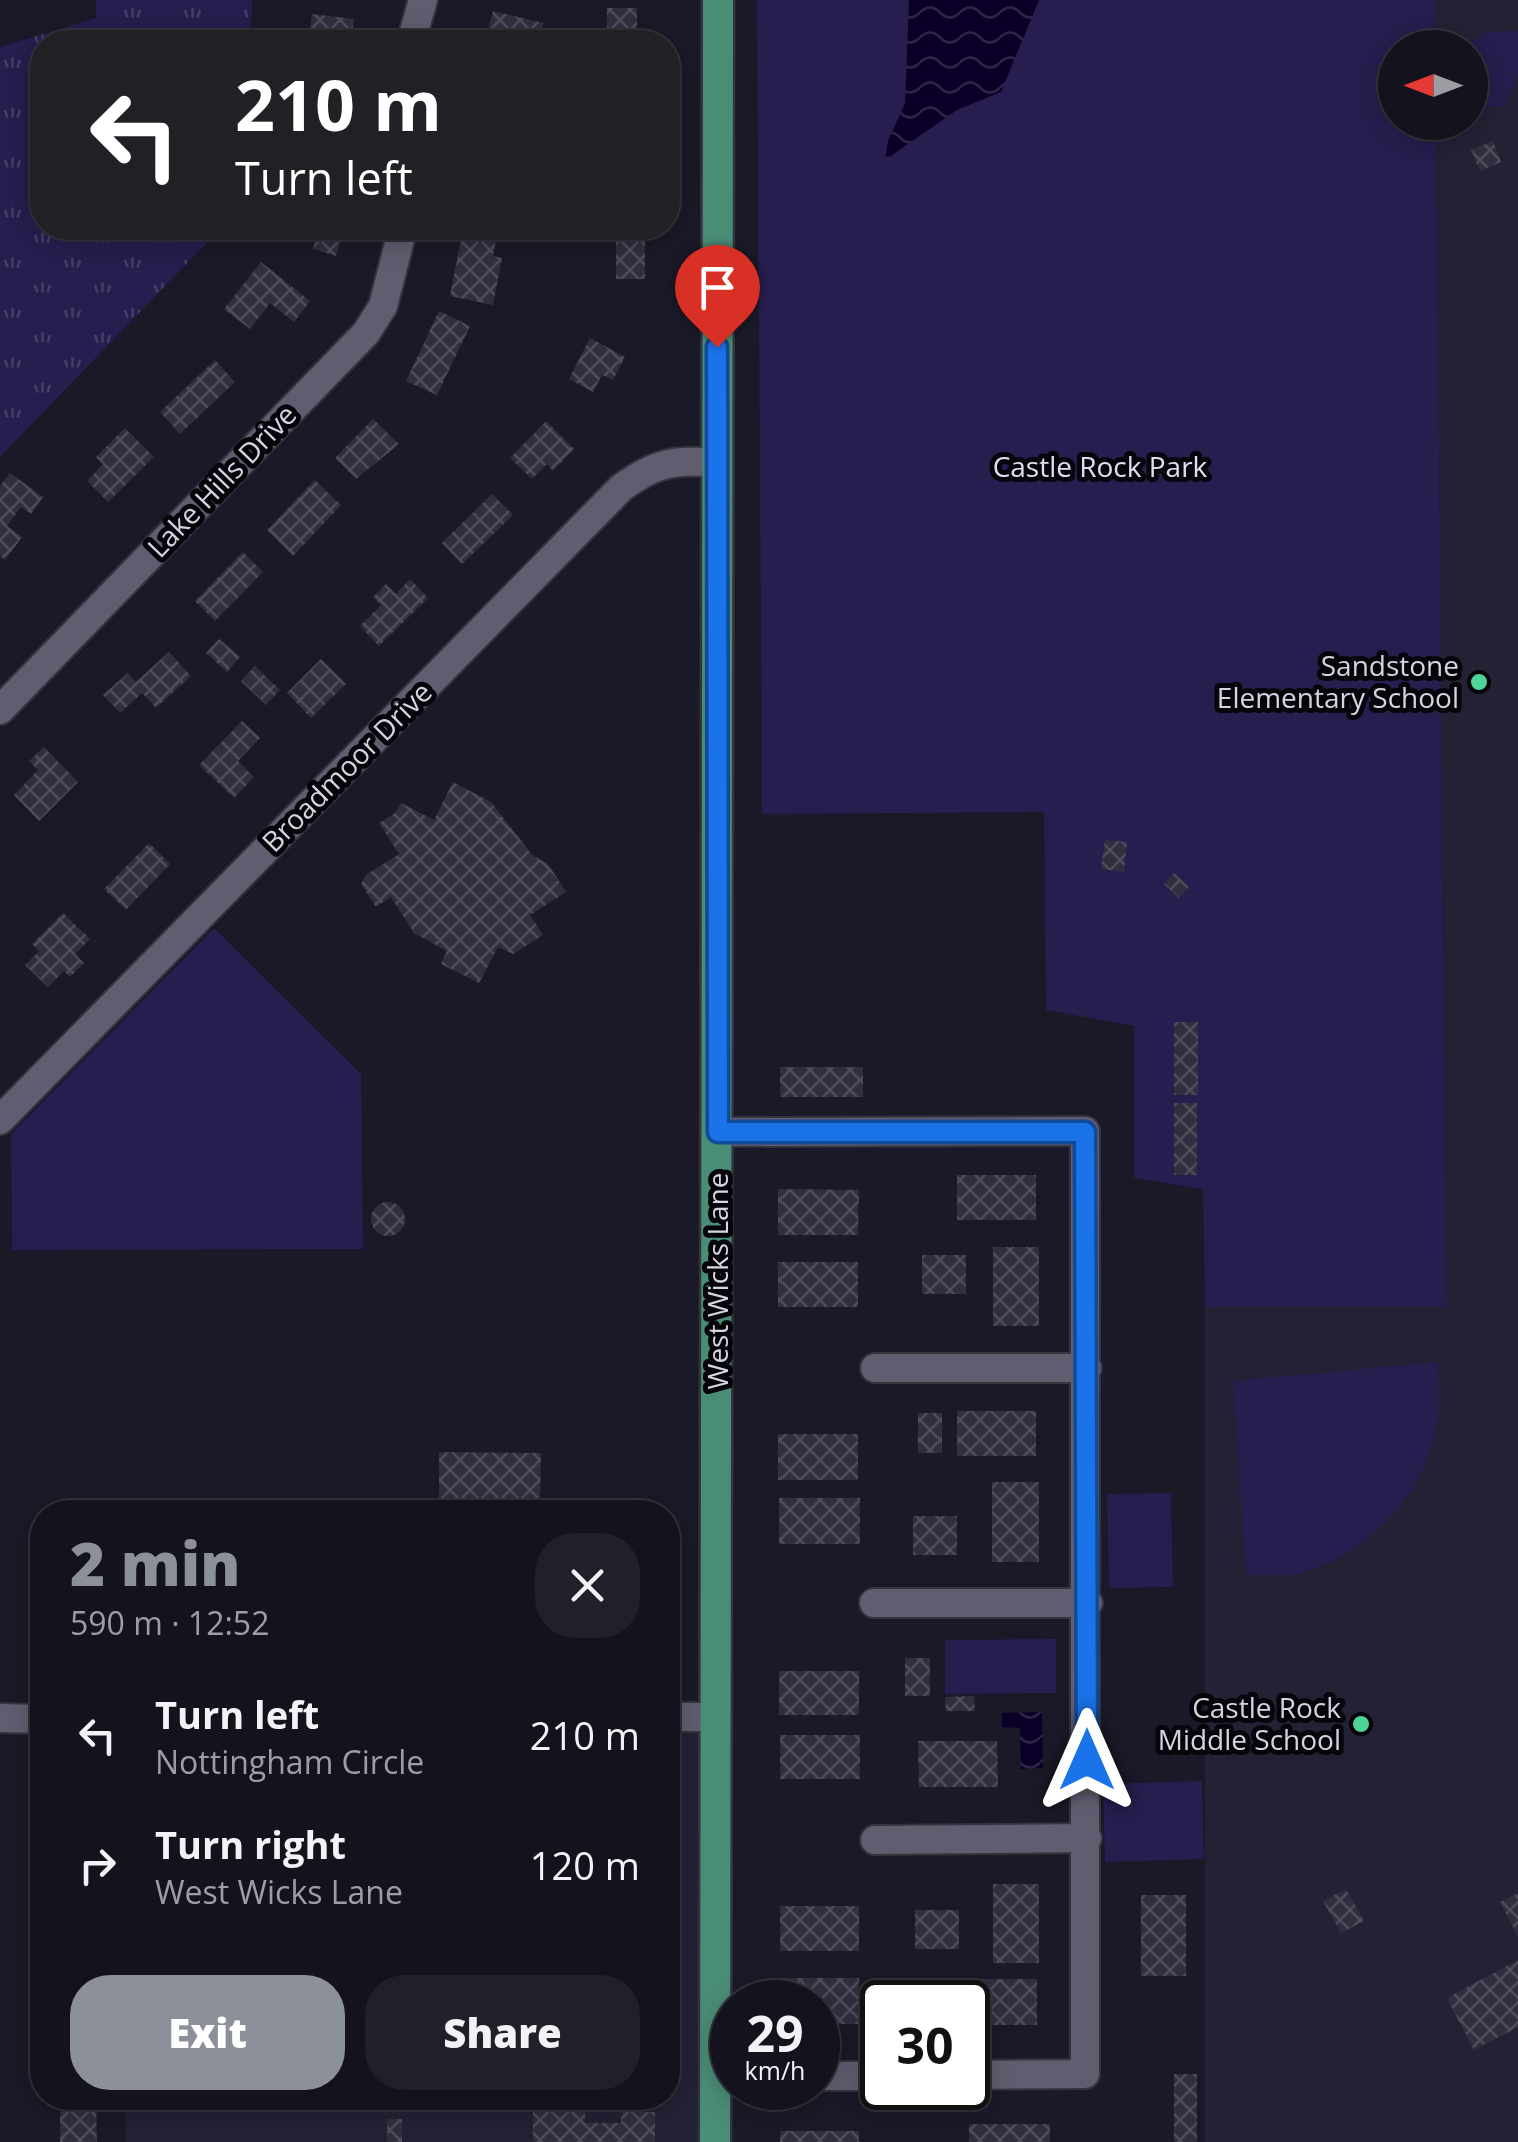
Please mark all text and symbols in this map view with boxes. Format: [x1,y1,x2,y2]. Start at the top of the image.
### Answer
north arrow [1378,30,1488,140]
map controls [1378,30,1488,140]
text: 210 m [235,56,442,152]
icon: left [70,70,200,200]
text: Turn left [235,147,413,208]
pin [675,245,760,348]
icon: arrive [690,260,745,315]
street label: Lake Hills Drive [139,396,304,565]
park label: Castle Rock Park [993,447,1208,485]
place label: Sandstone Elementary School [1217,646,1459,716]
marker: Sandstone Elementary School [1468,671,1490,693]
street label: Broadmoor Drive [253,673,440,860]
street label: West Wicks Lane [698,1173,736,1389]
text: 2 min [70,1522,240,1604]
button: close [535,1533,640,1638]
text: 590 m · 12:52 [70,1601,269,1644]
text: Turn left [155,1688,319,1740]
place label: Castle Rock Middle School [1158,1688,1341,1758]
icon: left [70,1708,125,1763]
position arrow [1035,1708,1139,1812]
text: 210 m [530,1709,640,1761]
marker: Castle Rock Middle School [1350,1713,1372,1735]
text: Nottingham Circle [155,1740,424,1783]
text: Turn right [155,1818,346,1870]
icon: right [70,1838,125,1893]
text: 120 m [530,1839,640,1891]
text: West Wicks Lane [155,1870,403,1913]
button: Exit [70,1975,345,2090]
button: Share [365,1975,640,2090]
speed limit sign: 30 [860,1980,990,2110]
text: 29 [746,1999,804,2067]
text: km/h [745,2053,805,2087]

